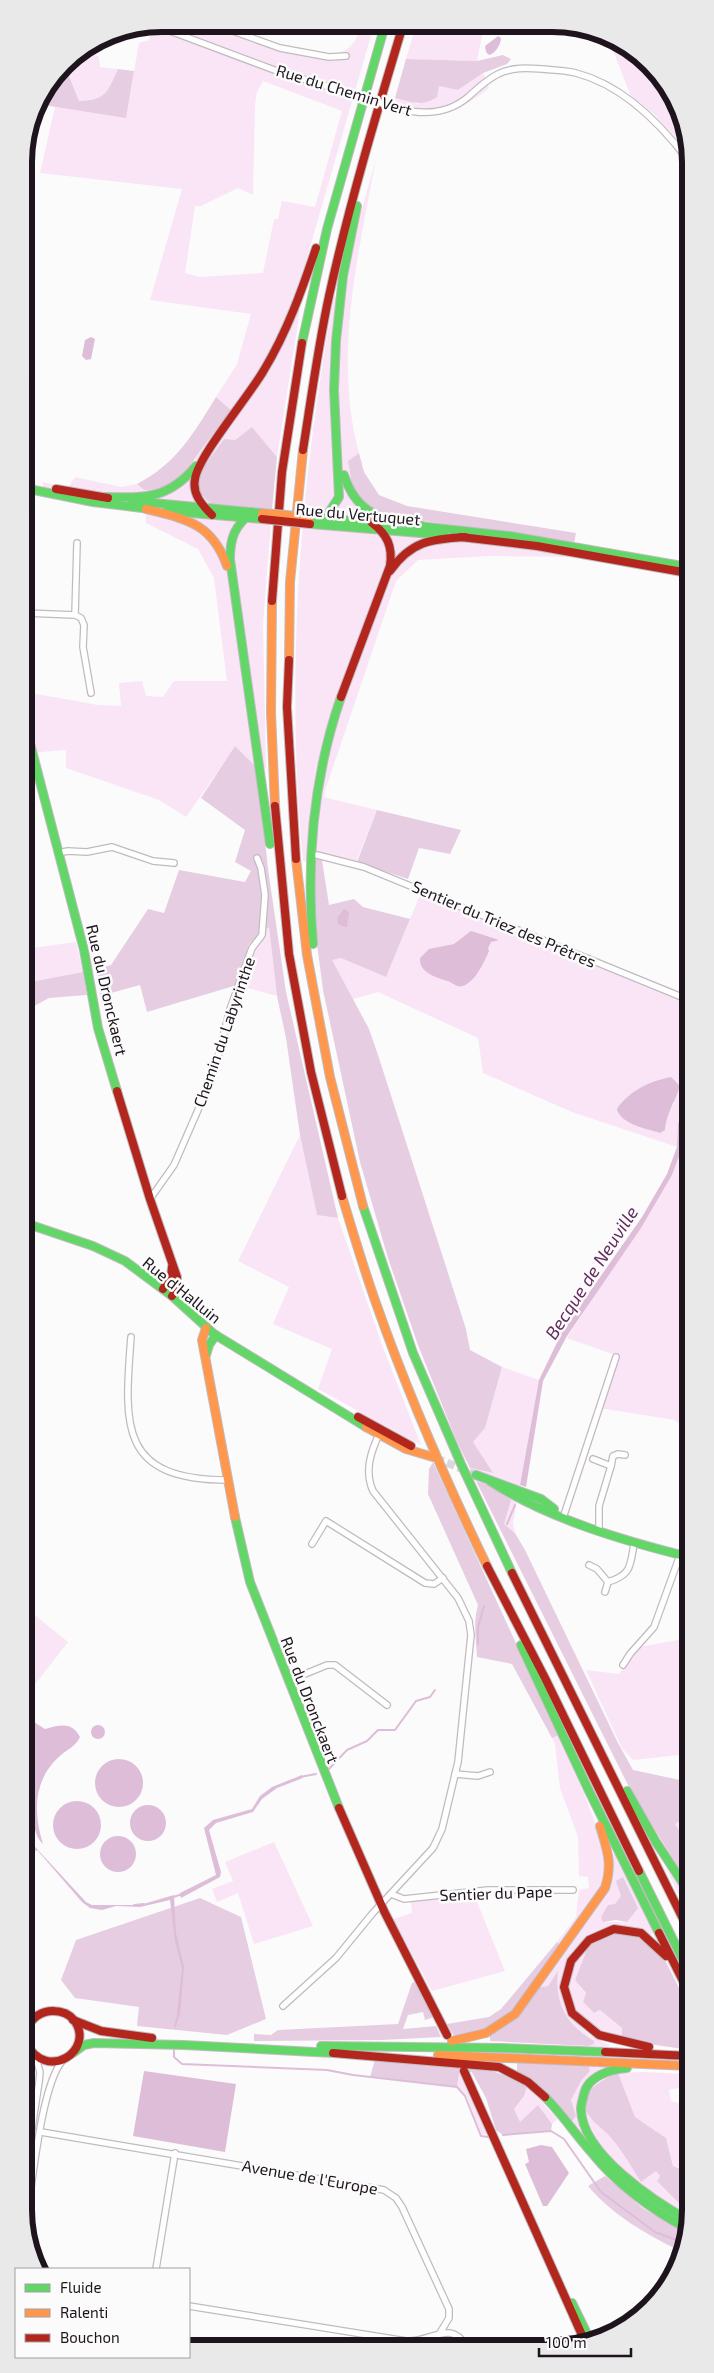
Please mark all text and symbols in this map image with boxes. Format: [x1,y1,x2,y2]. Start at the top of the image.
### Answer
street label: Rue du Chemin Vert [274,60,414,119]
street label: Rue du Vertuquet [295,499,421,528]
street label: Sentier du Triez des Prêtres [409,876,599,971]
street label: Rue du Dronckaert [83,922,132,1057]
street label: Chemin du Labyrinthe [189,954,258,1110]
water label: Becque de Neuville [540,1202,643,1343]
street label: Rue d'Halluin [139,1252,225,1327]
street label: Rue du Dronckaert [278,1634,343,1766]
street label: Sentier du Pape [439,1881,553,1904]
street label: Avenue de l'Europe [241,2155,379,2198]
legend [15,2268,190,2358]
text: Fluide [60,2278,101,2296]
text: Ralenti [60,2303,108,2321]
scale bar [539,2326,632,2358]
text: Bouchon [60,2328,120,2346]
text: 100 m [546,2333,587,2351]

